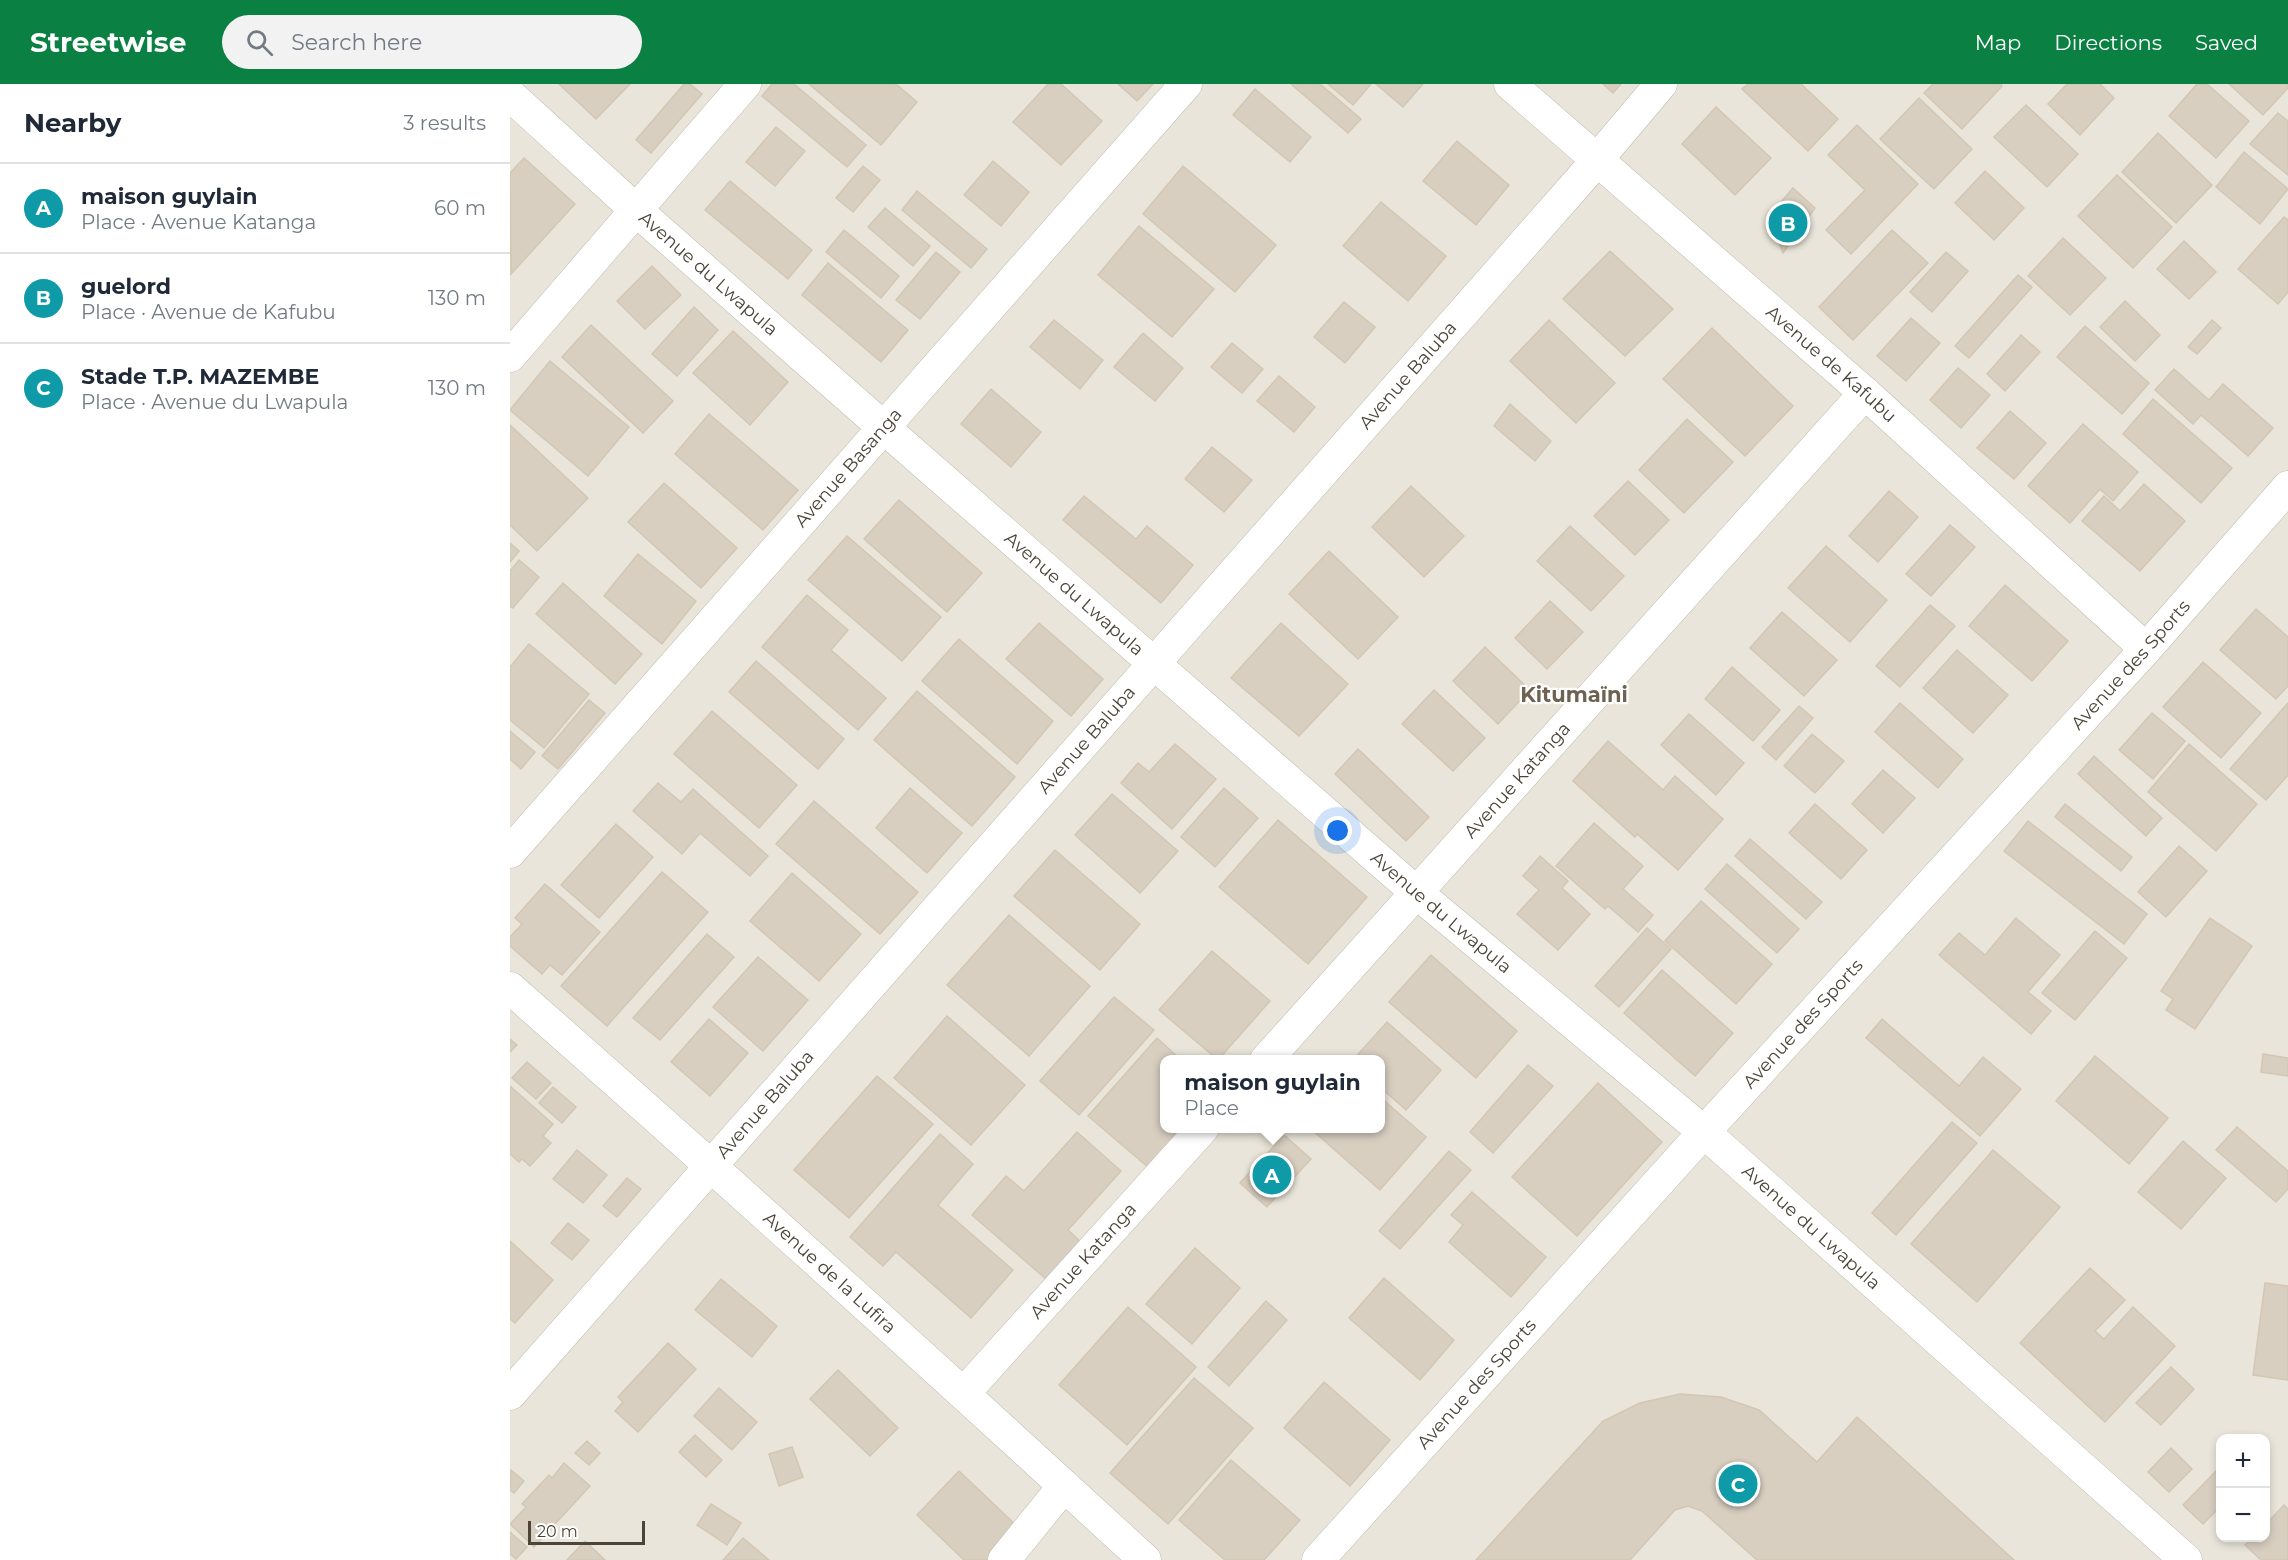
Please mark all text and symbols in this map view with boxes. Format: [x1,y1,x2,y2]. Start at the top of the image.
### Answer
search box [222,15,642,69]
text: Streetwise [30,25,186,59]
icon: search [243,26,276,59]
text: Search here [291,29,422,56]
text: Map [1975,30,2021,55]
text: Directions [2054,30,2162,55]
text: Saved [2195,30,2258,55]
text: Nearby [24,107,121,139]
text: 3 results [403,111,486,135]
text: maison guylain [81,183,258,210]
text: A [36,196,51,220]
text: 60 m [434,196,486,220]
pin: B [1768,200,1808,246]
street label: Avenue du Lwapula [634,207,782,340]
text: Place · Avenue Katanga [81,210,316,234]
text: guelord [81,273,171,300]
text: B [36,286,51,310]
text: 130 m [428,286,486,310]
text: Place · Avenue de Kafubu [81,300,336,324]
street label: Avenue de Kafubu [1761,301,1901,427]
street label: Avenue Baluba [1355,317,1461,434]
text: Stade T.P. MAZEMBE [81,363,319,390]
text: C [36,376,51,400]
text: 130 m [428,376,486,400]
text: Place · Avenue du Lwapula [81,390,348,414]
street label: Avenue Basanga [790,404,907,532]
street label: Avenue du Lwapula [1000,527,1148,660]
street label: Avenue des Sports [2066,595,2195,734]
street label: Avenue Baluba [1033,681,1140,798]
district label: Kitumaïni [1520,682,1628,707]
street label: Avenue Katanga [1459,718,1575,843]
your location [1323,816,1352,845]
street label: Avenue du Lwapula [1366,847,1516,978]
street label: Avenue des Sports [1738,954,1868,1093]
street label: Avenue Baluba [712,1046,819,1163]
popup [1160,1055,1385,1133]
text: maison guylain [1184,1069,1361,1096]
text: Place [1184,1096,1239,1120]
pin: A [1252,1152,1292,1198]
street label: Avenue du Lwapula [1738,1160,1885,1294]
street label: Avenue Katanga [1025,1198,1141,1323]
street label: Avenue de la Lufira [759,1207,901,1338]
street label: Avenue des Sports [1412,1314,1541,1454]
map controls [2216,1434,2270,1542]
button: + [2216,1434,2270,1488]
pin: C [1718,1462,1758,1506]
button: − [2216,1488,2270,1542]
scale bar [528,1518,645,1546]
text: 20 m [537,1522,578,1541]

